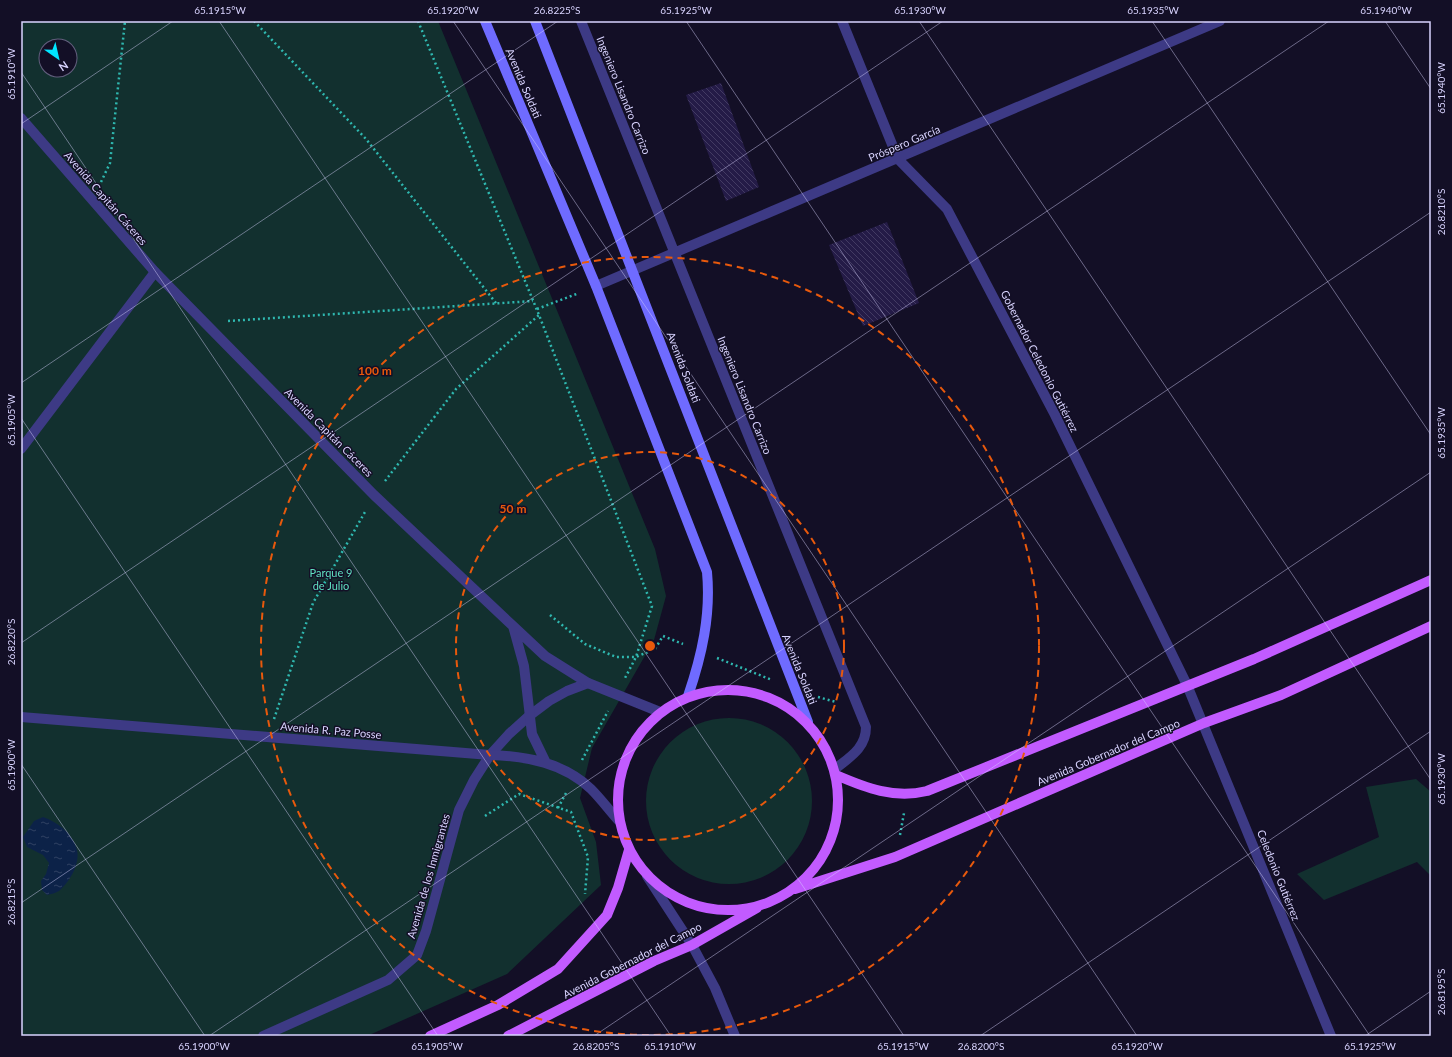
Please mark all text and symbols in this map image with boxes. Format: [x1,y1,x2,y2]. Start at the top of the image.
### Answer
text: 65.1915°W [194,4,246,16]
text: 65.1920°W [427,4,479,16]
text: 26.8225°S [534,4,580,16]
text: 65.1925°W [660,4,712,16]
text: 65.1930°W [894,4,946,16]
text: 65.1935°W [1127,4,1179,16]
text: 65.1940°W [1360,4,1412,16]
street label: Ingeniero Lisandro Carrizo [594,34,654,156]
north arrow [38,38,78,78]
street label: Avenida Soldati [503,46,545,120]
text: 65.1910°W [5,48,17,100]
text: N [57,59,71,74]
text: 65.1940°W [1435,62,1447,114]
street label: Próspero García [866,122,942,164]
street label: Avenida Capitán Cáceres [62,149,150,248]
text: 26.8210°S [1435,189,1447,235]
street label: Gobernador Celedonio Gutiérrez [998,288,1082,434]
street label: Avenida Soldati [665,330,704,404]
street label: Ingeniero Lisandro Carrizo [715,334,775,456]
text: 100 m [358,363,392,378]
street label: Avenida Capitán Cáceres [282,385,376,479]
text: 65.1905°W [5,394,17,446]
text: 65.1935°W [1435,407,1447,459]
text: 50 m [500,501,526,516]
park label: Parque 9 de Julio [310,566,352,592]
text: 26.8220°S [5,619,17,665]
street label: Avenida Soldati [780,632,820,706]
centre of rings [643,639,657,653]
street label: Avenida Gobernador del Campo [1035,716,1181,788]
street label: Avenida R. Paz Posse [280,719,382,741]
text: 65.1900°W [5,739,17,791]
text: 65.1930°W [1435,753,1447,805]
street label: Avenida de los Inmigrantes [404,812,452,940]
street label: Celedonio Gutiérrez [1255,828,1303,922]
text: 26.8215°S [5,879,17,925]
street label: Avenida Gobernador del Campo [560,919,704,1001]
text: 26.8195°S [1435,969,1447,1015]
text: 65.1900°W [178,1040,230,1052]
text: 65.1905°W [411,1040,463,1052]
text: 26.8205°S [573,1040,619,1052]
text: 65.1910°W [644,1040,696,1052]
text: 65.1915°W [877,1040,929,1052]
text: 26.8200°S [958,1040,1004,1052]
text: 65.1920°W [1111,1040,1163,1052]
text: 65.1925°W [1344,1040,1396,1052]

